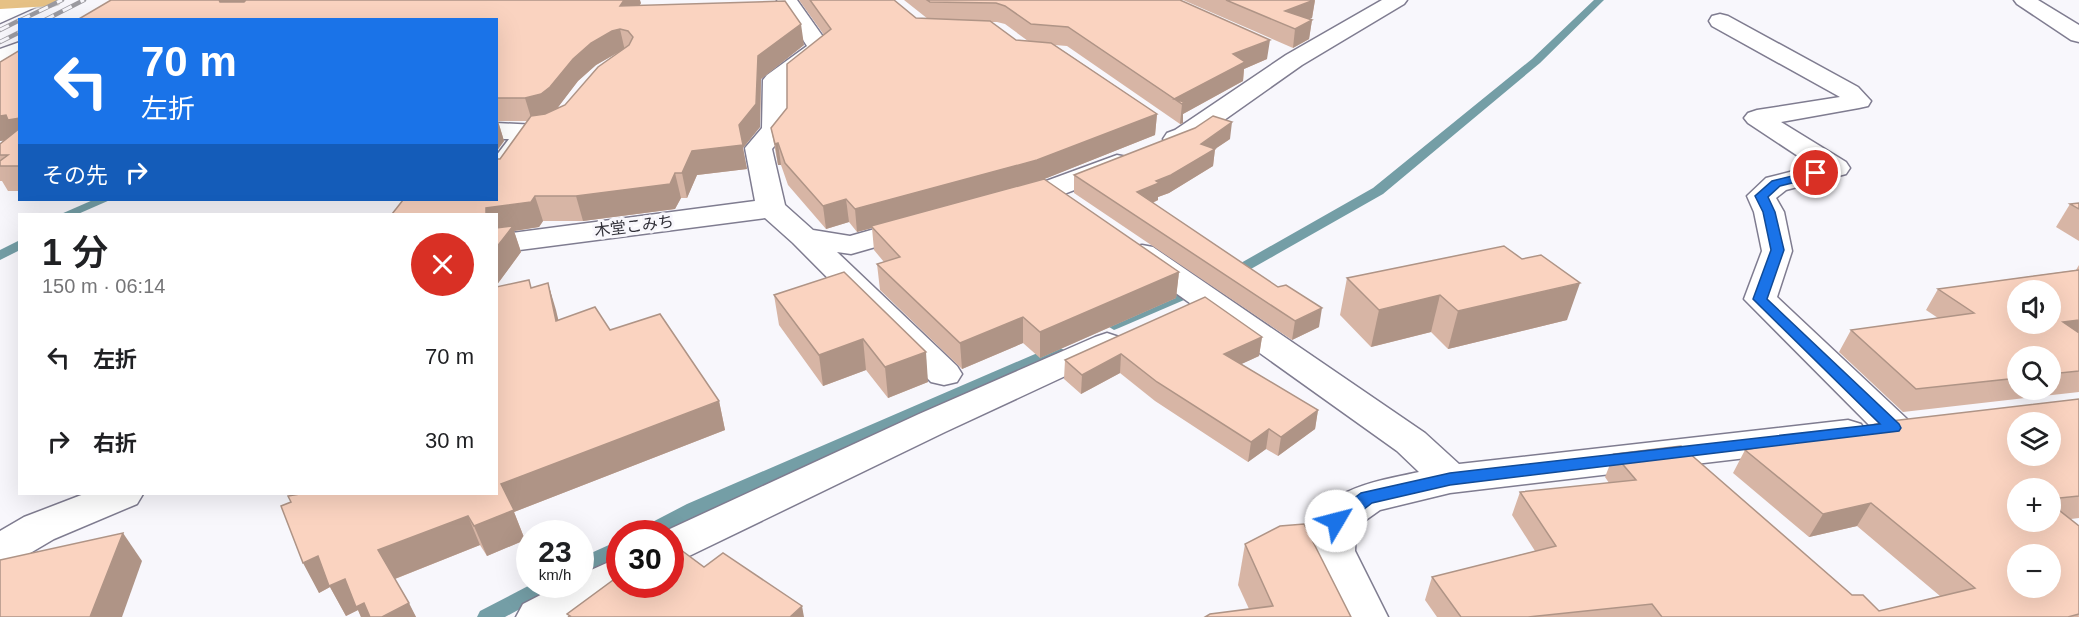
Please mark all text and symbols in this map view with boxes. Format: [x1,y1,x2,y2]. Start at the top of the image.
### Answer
text: 70 m [141,38,237,85]
icon: left [42,42,120,120]
text: 左折 [141,94,195,124]
pin [1790,147,1841,198]
icon: right [120,156,153,189]
icon: arrive [1799,156,1832,189]
text: その先 [42,163,108,188]
street label: 木堂こみち [593,213,675,239]
text: 1 分 [42,232,108,273]
button: close [411,233,474,296]
text: 150 m · 06:14 [42,275,165,297]
map controls [2007,280,2061,598]
button: sound [2007,280,2061,334]
icon: left [42,341,75,374]
text: 70 m [425,344,474,369]
button: search [2007,346,2061,400]
text: 左折 [93,347,137,372]
button: layers [2007,412,2061,466]
icon: right [42,425,75,458]
text: 30 m [425,428,474,453]
text: 右折 [93,431,137,456]
button: + [2007,478,2061,532]
position arrow [1304,489,1368,553]
speed limit sign: 30 [606,520,684,598]
text: 23 [538,535,572,568]
button: − [2007,544,2061,598]
text: km/h [539,566,571,583]

